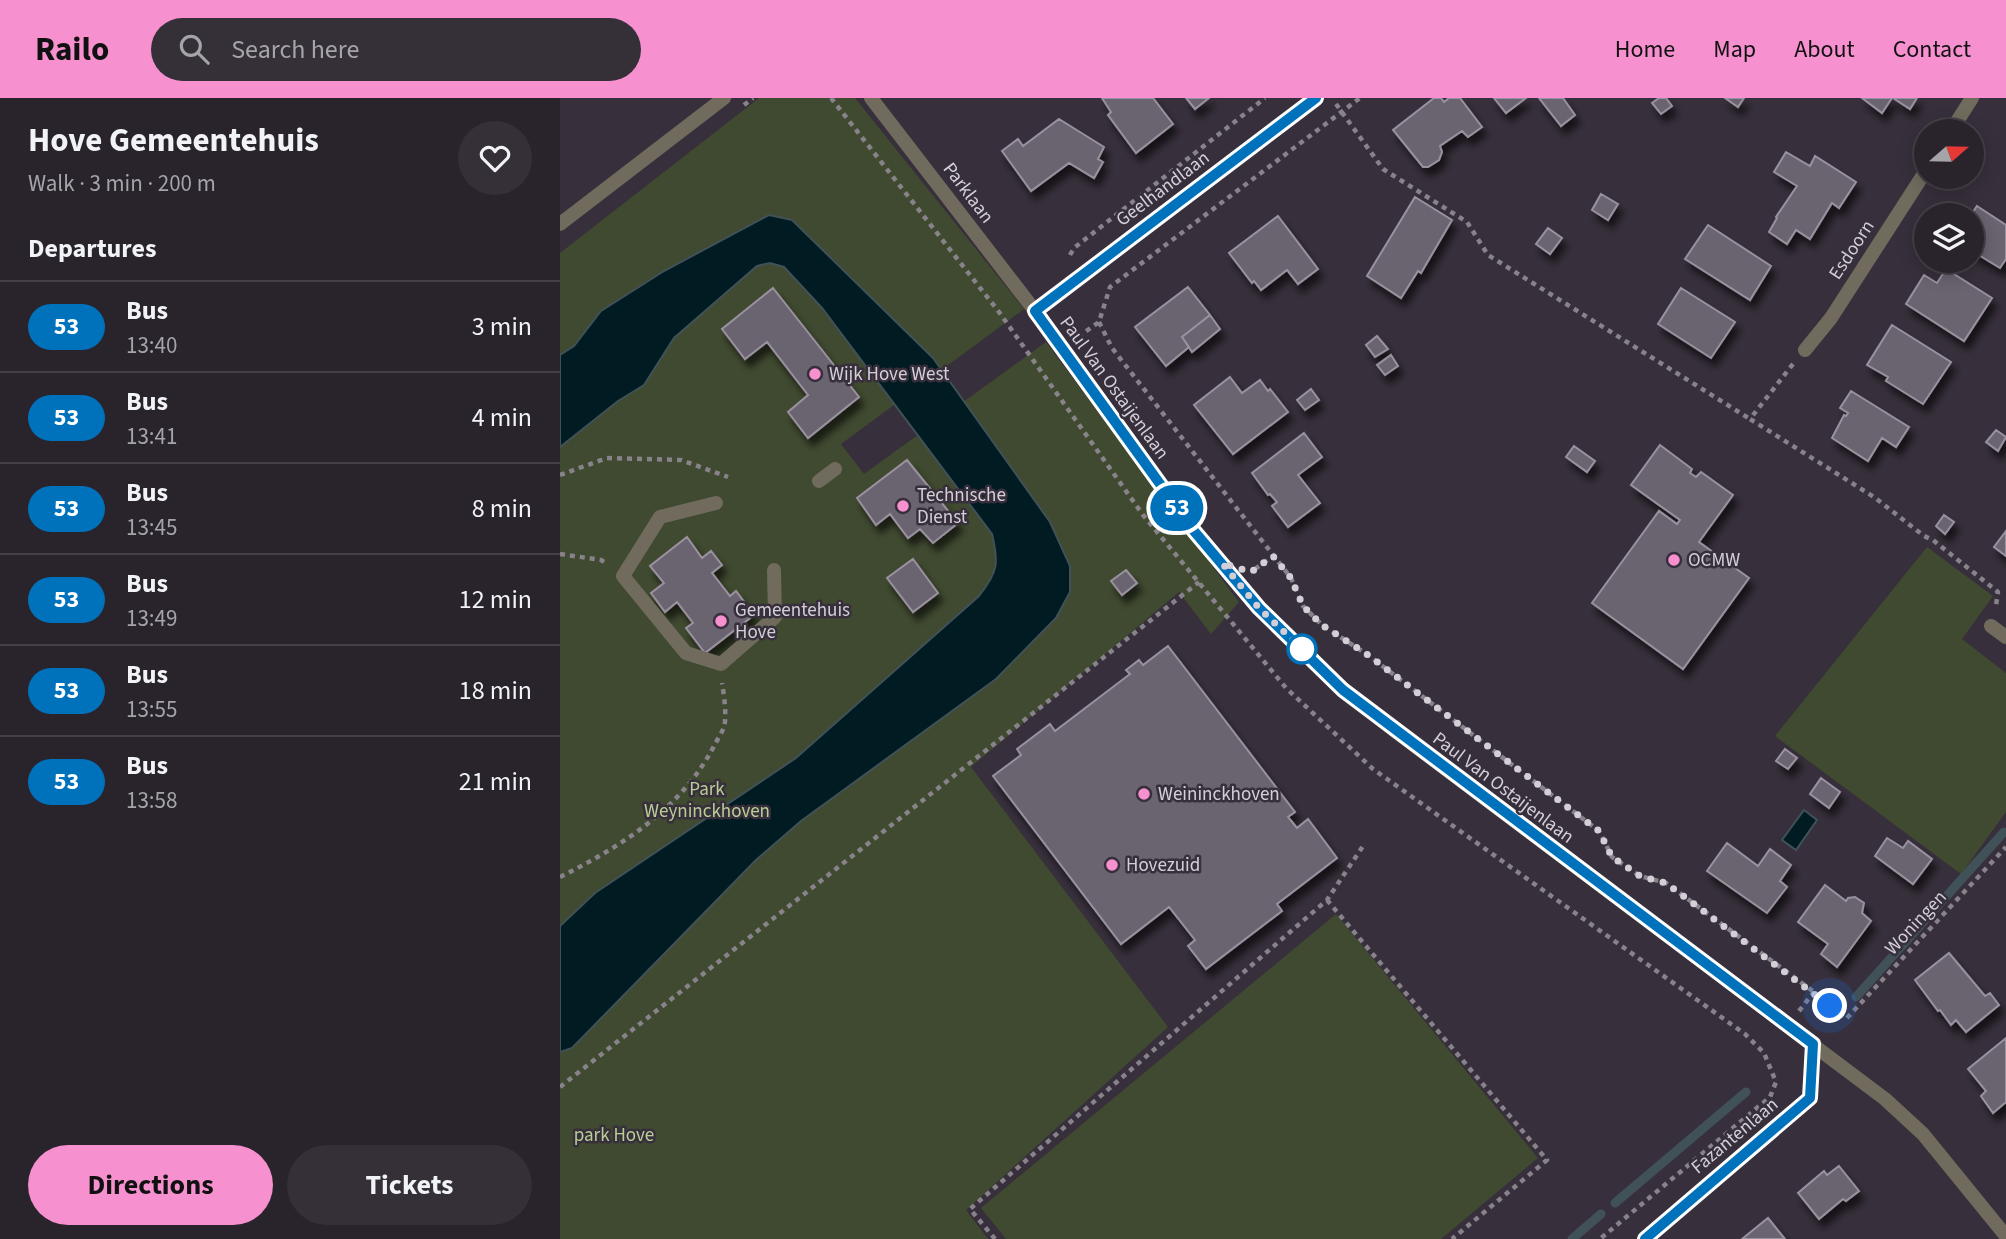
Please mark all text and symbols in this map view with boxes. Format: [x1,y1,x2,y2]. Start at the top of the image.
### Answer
search box [151,18,641,81]
text: Railo [35,26,109,73]
icon: search [175,30,213,68]
text: Search here [231,31,359,68]
text: Home [1615,32,1675,67]
text: Map [1713,32,1756,67]
text: About [1794,32,1855,67]
text: Contact [1893,32,1971,67]
text: Hove Gemeentehuis [28,117,319,164]
north arrow [1914,119,1984,189]
map controls [1914,119,1984,273]
button: heart [458,121,532,195]
street label: Geelhandlaan [1111,145,1215,233]
street label: Parklaan [936,157,1000,229]
text: Walk · 3 min · 200 m [28,167,216,200]
button: layers [1914,203,1984,273]
street label: Esdoorn [1823,215,1881,285]
text: Departures [28,230,156,267]
text: Bus [126,292,168,329]
text: 3 min [472,308,532,345]
text: 53 [54,309,79,344]
street label: Paul Van Ostaijenlaan [1053,311,1175,465]
text: 13:40 [126,329,177,362]
place label: Wijk Hove West [829,361,950,388]
marker: Wijk Hove West [807,366,823,382]
text: Bus [126,383,168,420]
text: 4 min [472,399,532,436]
text: 53 [54,400,79,435]
text: 13:41 [126,420,177,453]
text: Bus [126,474,168,511]
place label: Technische Dienst [917,482,1006,531]
line badge: 53 [1146,485,1208,531]
text: 8 min [472,490,532,527]
text: 53 [1164,490,1190,525]
text: 53 [54,491,79,526]
marker: Technische Dienst [895,498,911,514]
text: 13:45 [126,511,177,544]
place label: OCMW [1688,547,1740,574]
marker: OCMW [1666,552,1682,568]
text: Bus [126,565,168,602]
text: 12 min [459,581,532,618]
text: 53 [54,582,79,617]
place label: Gemeentehuis Hove [735,597,850,646]
text: 13:49 [126,602,177,635]
marker: Gemeentehuis Hove [713,613,729,629]
unlabelled marker [1287,634,1317,664]
text: Bus [126,656,168,693]
text: 18 min [459,672,532,709]
text: 53 [54,673,79,708]
text: 13:55 [126,693,177,726]
street label: Paul Van Ostaijenlaan [1427,726,1579,850]
text: Bus [126,747,168,784]
text: 21 min [459,763,532,800]
text: 53 [54,764,79,799]
park label: Park Weyninckhoven [644,776,770,825]
place label: Weininckhoven [1158,781,1280,808]
text: 13:58 [126,784,177,817]
marker: Weininckhoven [1136,786,1152,802]
place label: Hovezuid [1126,852,1200,879]
marker: Hovezuid [1104,857,1120,873]
street label: Woningen [1879,885,1953,961]
your location [1812,988,1847,1023]
street label: Fazantenlaan [1686,1091,1784,1181]
park label: park Hove [574,1122,654,1149]
button: Directions [28,1145,273,1225]
button: Tickets [287,1145,532,1225]

